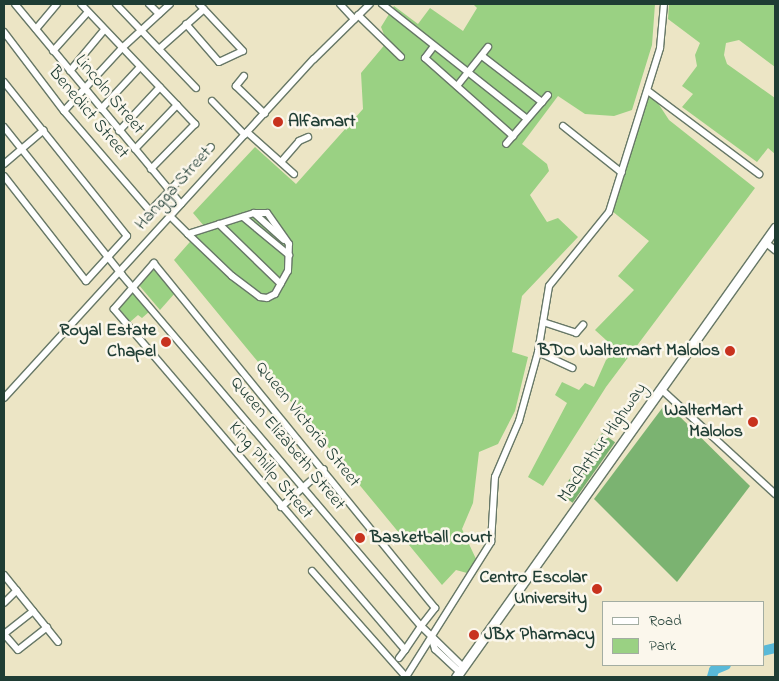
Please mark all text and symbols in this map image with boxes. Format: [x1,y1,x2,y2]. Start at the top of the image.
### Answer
street label: Lincoln Street [69,51,149,139]
street label: Benedict Street [43,62,133,164]
place label: Alfamart [288,111,355,133]
marker: Alfamart [272,116,284,128]
street label: Hangga Street [131,143,217,235]
place label: Royal Estate Chapel [59,321,156,364]
marker: Royal Estate Chapel [160,336,172,348]
place label: BDO Waltermart Malolos [538,340,720,362]
marker: BDO Waltermart Malolos [724,345,736,357]
street label: Queen Victoria Street [250,358,364,492]
street label: Queen Elizabeth Street [225,373,349,515]
street label: MacArthur Highway [554,379,652,507]
place label: WalterMart Malolos [664,401,743,444]
marker: WalterMart Malolos [747,416,759,428]
street label: King Phillp Street [223,418,317,524]
place label: Basketball court [370,527,492,549]
marker: Basketball court [354,532,366,544]
place label: Centro Escolar University [479,568,587,610]
marker: Centro Escolar University [591,583,603,595]
legend [602,601,764,666]
text: Road [649,610,682,632]
place label: JBX Pharmacy [484,624,595,646]
marker: JBX Pharmacy [468,629,480,641]
text: Park [649,635,676,657]

